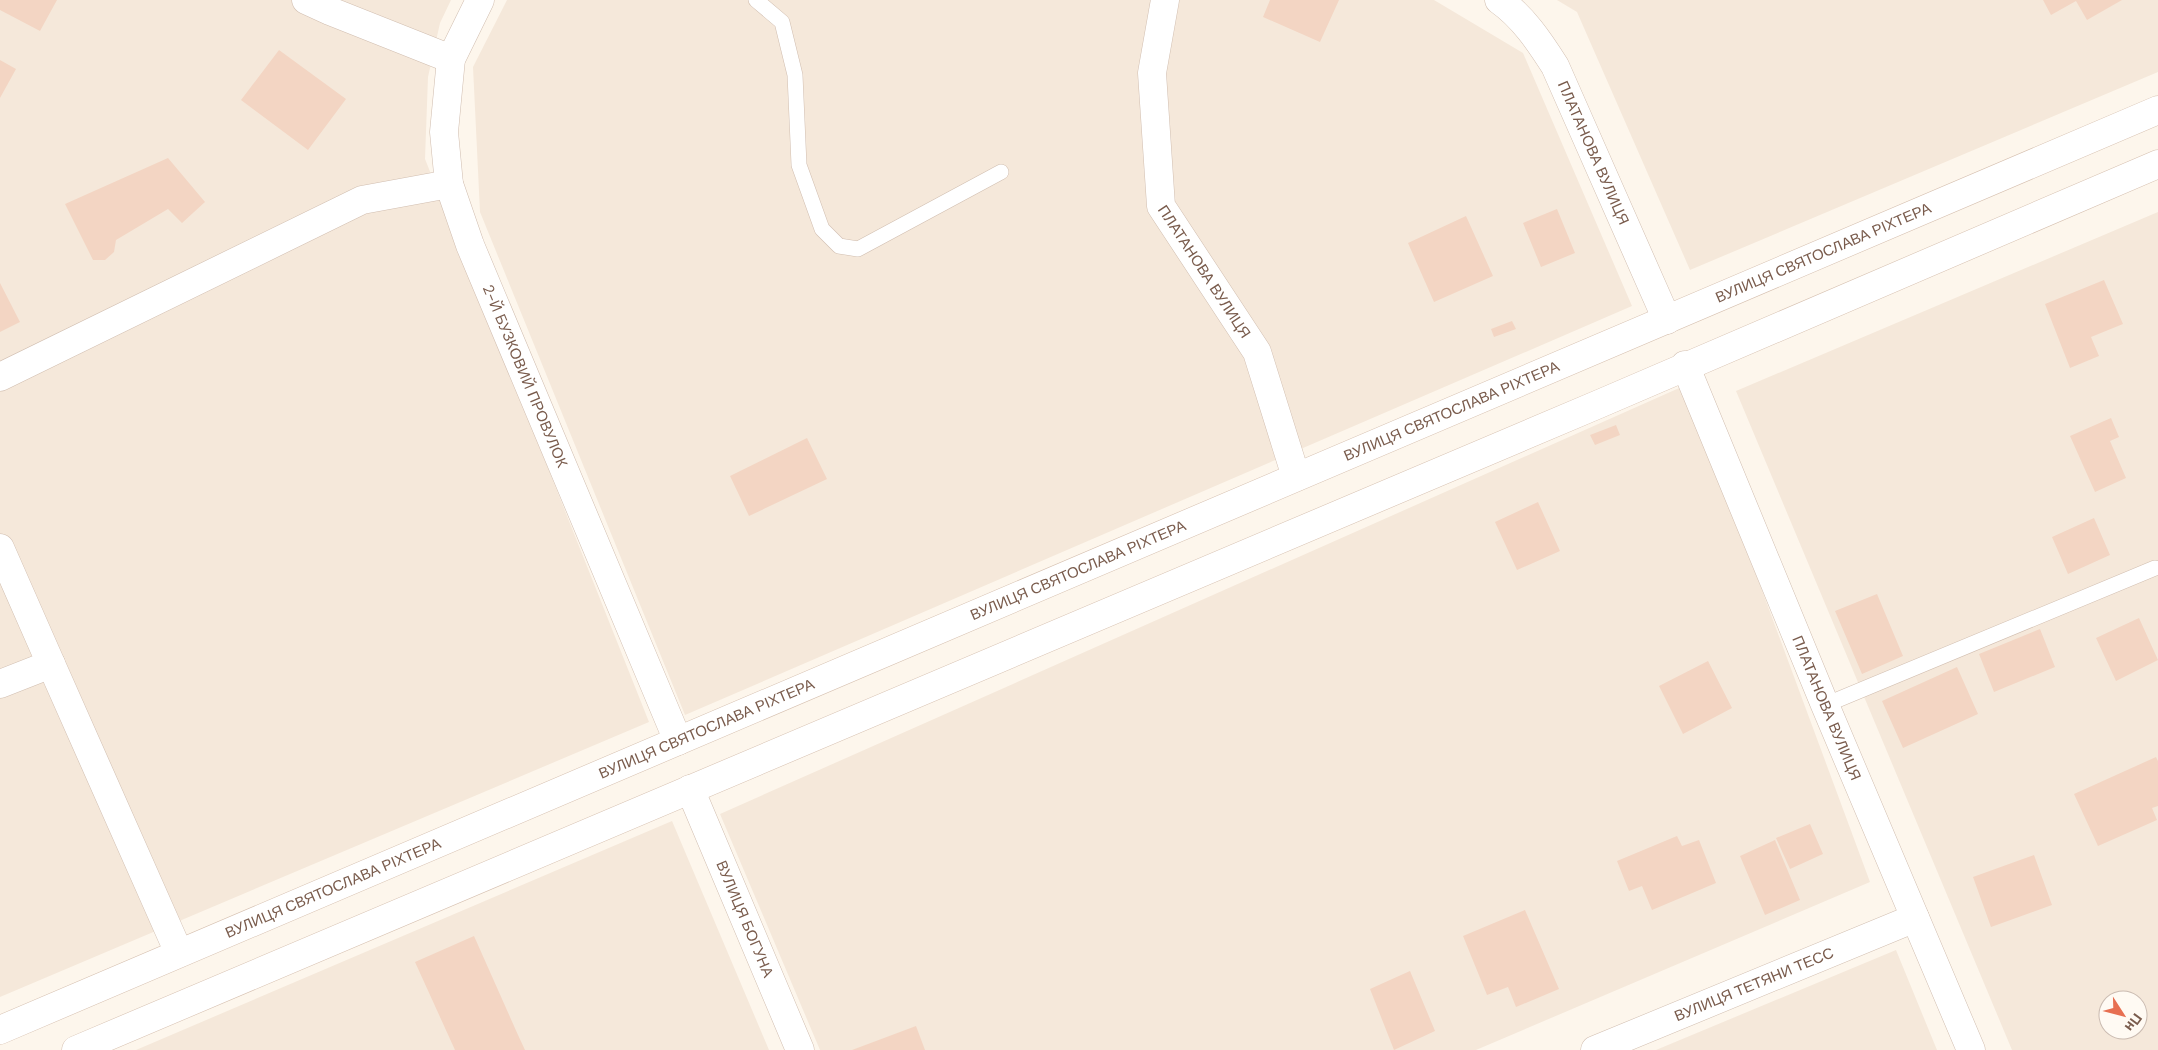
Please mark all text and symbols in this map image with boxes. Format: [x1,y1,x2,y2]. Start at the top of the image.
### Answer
street label: ПЛАТАНОВА ВУЛИЦЯ [1553,78,1634,228]
street label: ВУЛИЦЯ СВЯТОСЛАВА РІХТЕРА [1712,198,1934,308]
street label: ПЛАТАНОВА ВУЛИЦЯ [1153,201,1255,342]
street label: 2-Й БУЗКОВИЙ ПРОВУЛОК [478,282,572,471]
street label: ВУЛИЦЯ СВЯТОСЛАВА РІХТЕРА [1341,356,1563,466]
street label: ВУЛИЦЯ СВЯТОСЛАВА РІХТЕРА [967,516,1189,625]
street label: ПЛАТАНОВА ВУЛИЦЯ [1787,632,1866,783]
street label: ВУЛИЦЯ СВЯТОСЛАВА РІХТЕРА [596,674,817,784]
street label: ВУЛИЦЯ СВЯТОСЛАВА РІХТЕРА [222,833,444,943]
street label: ВУЛИЦЯ БОГУНА [711,857,778,980]
street label: ВУЛИЦЯ ТЕТЯНИ ТЕСС [1671,943,1837,1026]
north arrow [2098,990,2148,1040]
text: Пн [2121,1010,2146,1035]

